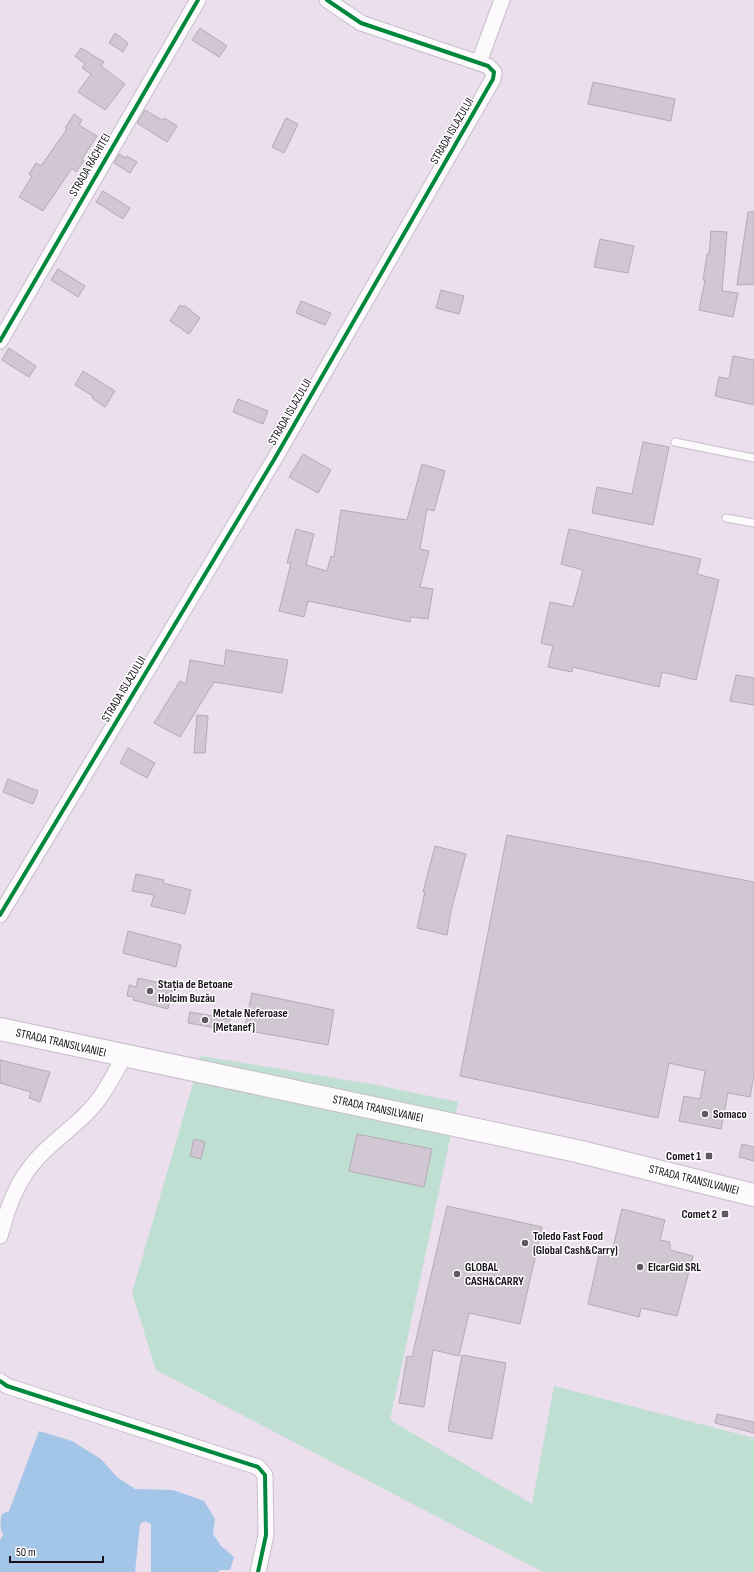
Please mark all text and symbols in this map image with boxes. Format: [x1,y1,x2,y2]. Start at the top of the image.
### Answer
street label: STRADA ISLAZULUI [427,95,477,167]
street label: STRADA RĂCHITEI [66,131,114,199]
street label: STRADA ISLAZULUI [265,376,315,448]
street label: STRADA ISLAZULUI [98,653,150,725]
place label: Stația de Betoane Holcim Buzău [158,977,233,1006]
marker: Stația de Betoane Holcim Buzău [145,986,155,996]
place label: Metale Neferoase (Metanef) [213,1006,288,1035]
marker: Metale Neferoase (Metanef) [200,1015,210,1025]
street label: STRADA TRANSILVANIEI [14,1025,108,1061]
street label: STRADA TRANSILVANIEI [331,1092,425,1126]
place label: Somaco [713,1107,747,1122]
marker: Somaco [700,1109,710,1119]
place label: Comet 1 [666,1149,701,1164]
marker: Comet 1 [704,1151,714,1161]
street label: STRADA TRANSILVANIEI [647,1162,741,1198]
place label: Comet 2 [682,1207,717,1222]
marker: Comet 2 [720,1209,730,1219]
place label: Toledo Fast Food (Global Cash&Carry) [533,1229,618,1258]
marker: Toledo Fast Food (Global Cash&Carry) [520,1238,530,1248]
place label: GLOBAL CASH&CARRY [465,1260,524,1289]
place label: ElcarGid SRL [648,1260,701,1275]
marker: ElcarGid SRL [635,1262,645,1272]
marker: GLOBAL CASH&CARRY [452,1269,462,1279]
scale bar [10,1538,103,1564]
text: 50 m [16,1545,36,1560]

